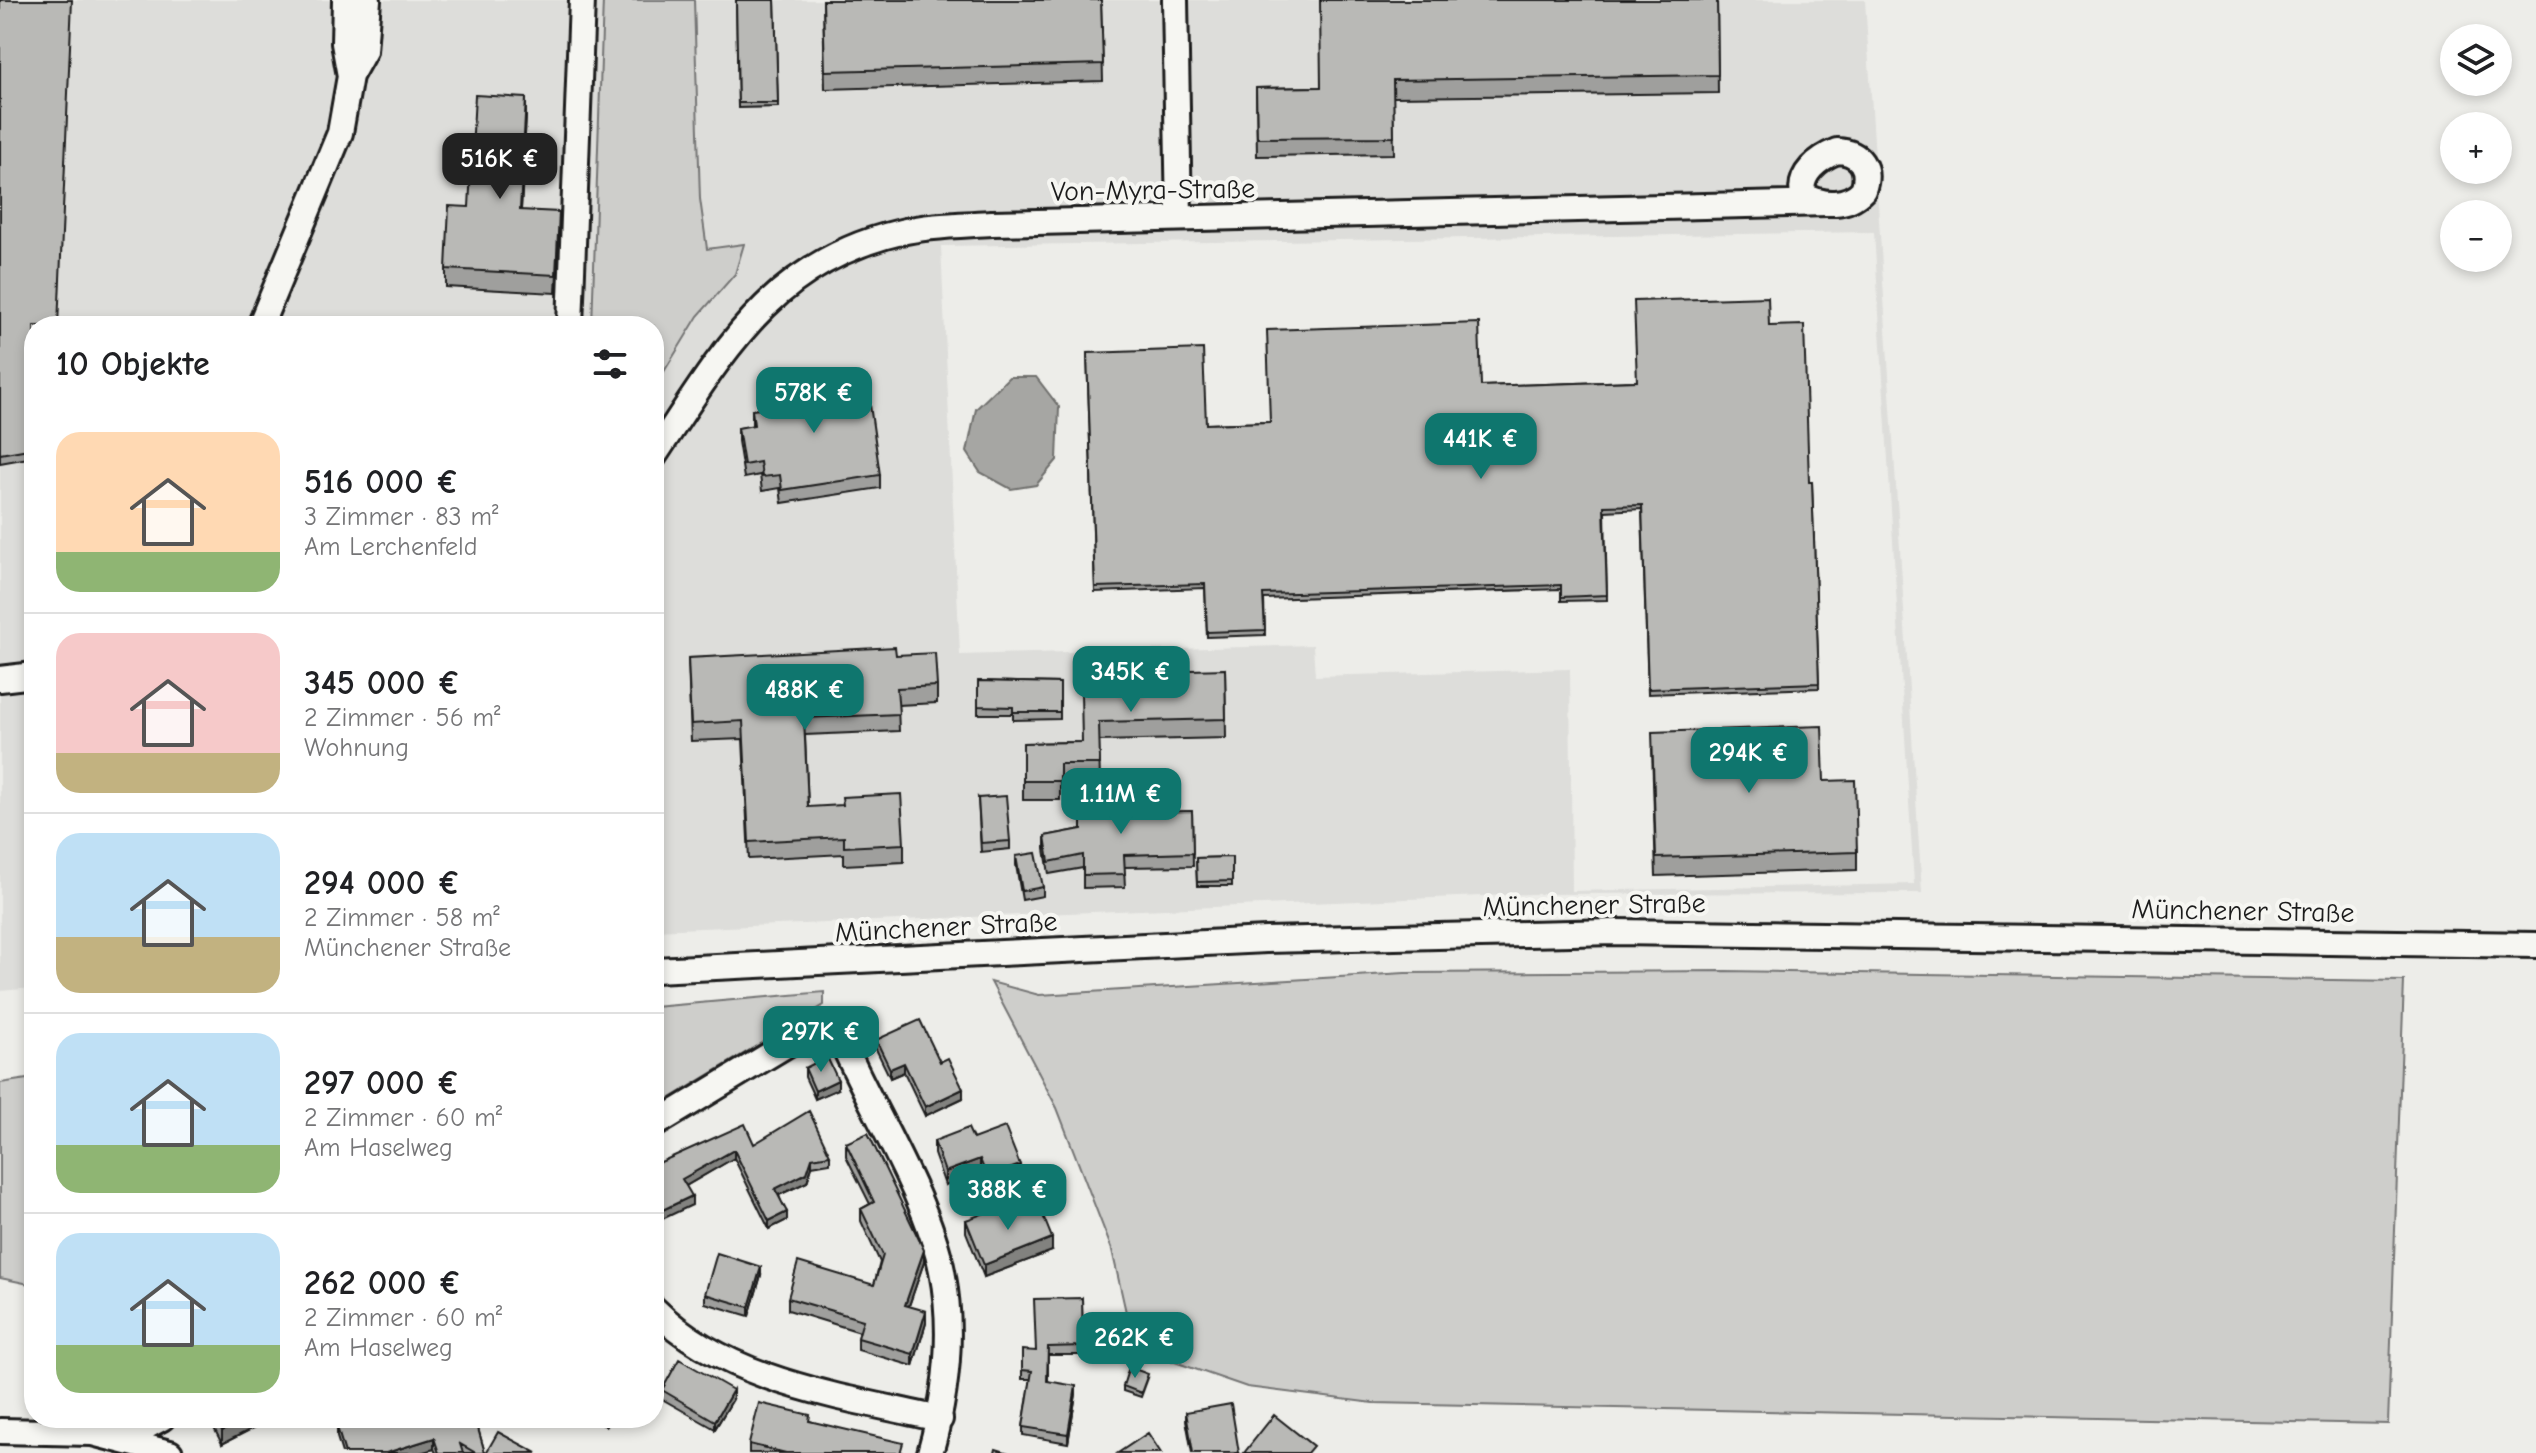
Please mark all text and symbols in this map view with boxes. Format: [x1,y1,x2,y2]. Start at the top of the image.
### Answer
map controls [2440,24,2512,272]
button: layers [2440,24,2512,96]
button: + [2440,112,2512,184]
pin: 516K € [435,133,565,201]
text: 516K € [460,144,540,174]
street label: Von-Myra-Straße [1051,172,1255,208]
button: − [2440,200,2512,272]
icon: filters [588,342,632,386]
text: 10 Objekte [56,344,210,384]
pin: 578K € [749,367,879,435]
text: 578K € [774,378,854,408]
pin: 441K € [1416,413,1546,481]
text: 441K € [1443,424,1519,454]
text: 516 000 € [304,462,459,502]
icon: home [120,464,216,560]
text: 3 Zimmer · 83 m² [304,502,498,532]
text: Am Lerchenfeld [304,532,478,562]
pin: 345K € [1066,646,1196,714]
text: 345K € [1091,657,1171,687]
text: 345 000 € [304,663,461,703]
pin: 488K € [740,664,870,732]
icon: home [120,665,216,761]
text: 488K € [765,675,845,705]
text: 2 Zimmer · 56 m² [304,703,500,733]
pin: 294K € [1684,727,1814,795]
text: Wohnung [304,733,409,763]
text: 294K € [1709,738,1789,768]
pin: 1.11M € [1047,768,1195,836]
text: 1.11M € [1079,779,1163,809]
text: 294 000 € [304,863,461,903]
icon: home [120,865,216,961]
street label: Münchener Straße [1482,887,1706,923]
street label: Münchener Straße [2131,893,2355,929]
text: 2 Zimmer · 58 m² [304,903,500,933]
street label: Münchener Straße [834,905,1058,949]
text: Münchener Straße [304,933,511,963]
pin: 297K € [756,1006,886,1074]
text: 297K € [781,1017,861,1047]
text: 297 000 € [304,1063,460,1103]
icon: home [120,1065,216,1161]
text: 2 Zimmer · 60 m² [304,1103,502,1133]
text: Am Haselweg [304,1133,453,1163]
pin: 388K € [943,1164,1073,1232]
text: 388K € [967,1175,1049,1205]
text: 262 000 € [304,1263,462,1303]
icon: home [120,1265,216,1361]
text: 2 Zimmer · 60 m² [304,1303,502,1333]
pin: 262K € [1070,1312,1200,1380]
text: 262K € [1094,1323,1176,1353]
text: Am Haselweg [304,1333,453,1363]

